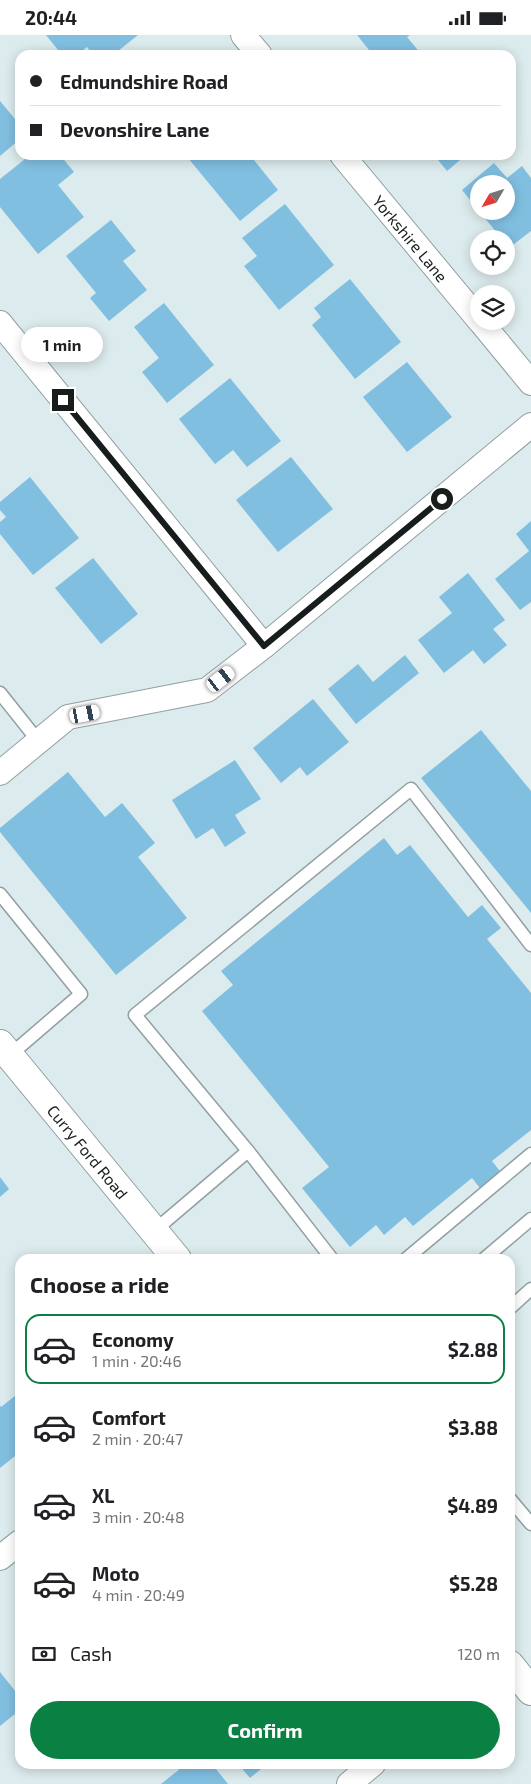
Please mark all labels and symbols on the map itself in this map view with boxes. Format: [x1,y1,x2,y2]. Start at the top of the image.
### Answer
north arrow [470,175,515,220]
street label: Yorkshire Lane [370,191,452,285]
callout: 1 min [22,327,104,363]
route end [52,389,74,411]
route start [431,488,453,510]
car [204,664,237,694]
car [68,704,101,724]
street label: Curry Ford Road [44,1100,133,1202]

